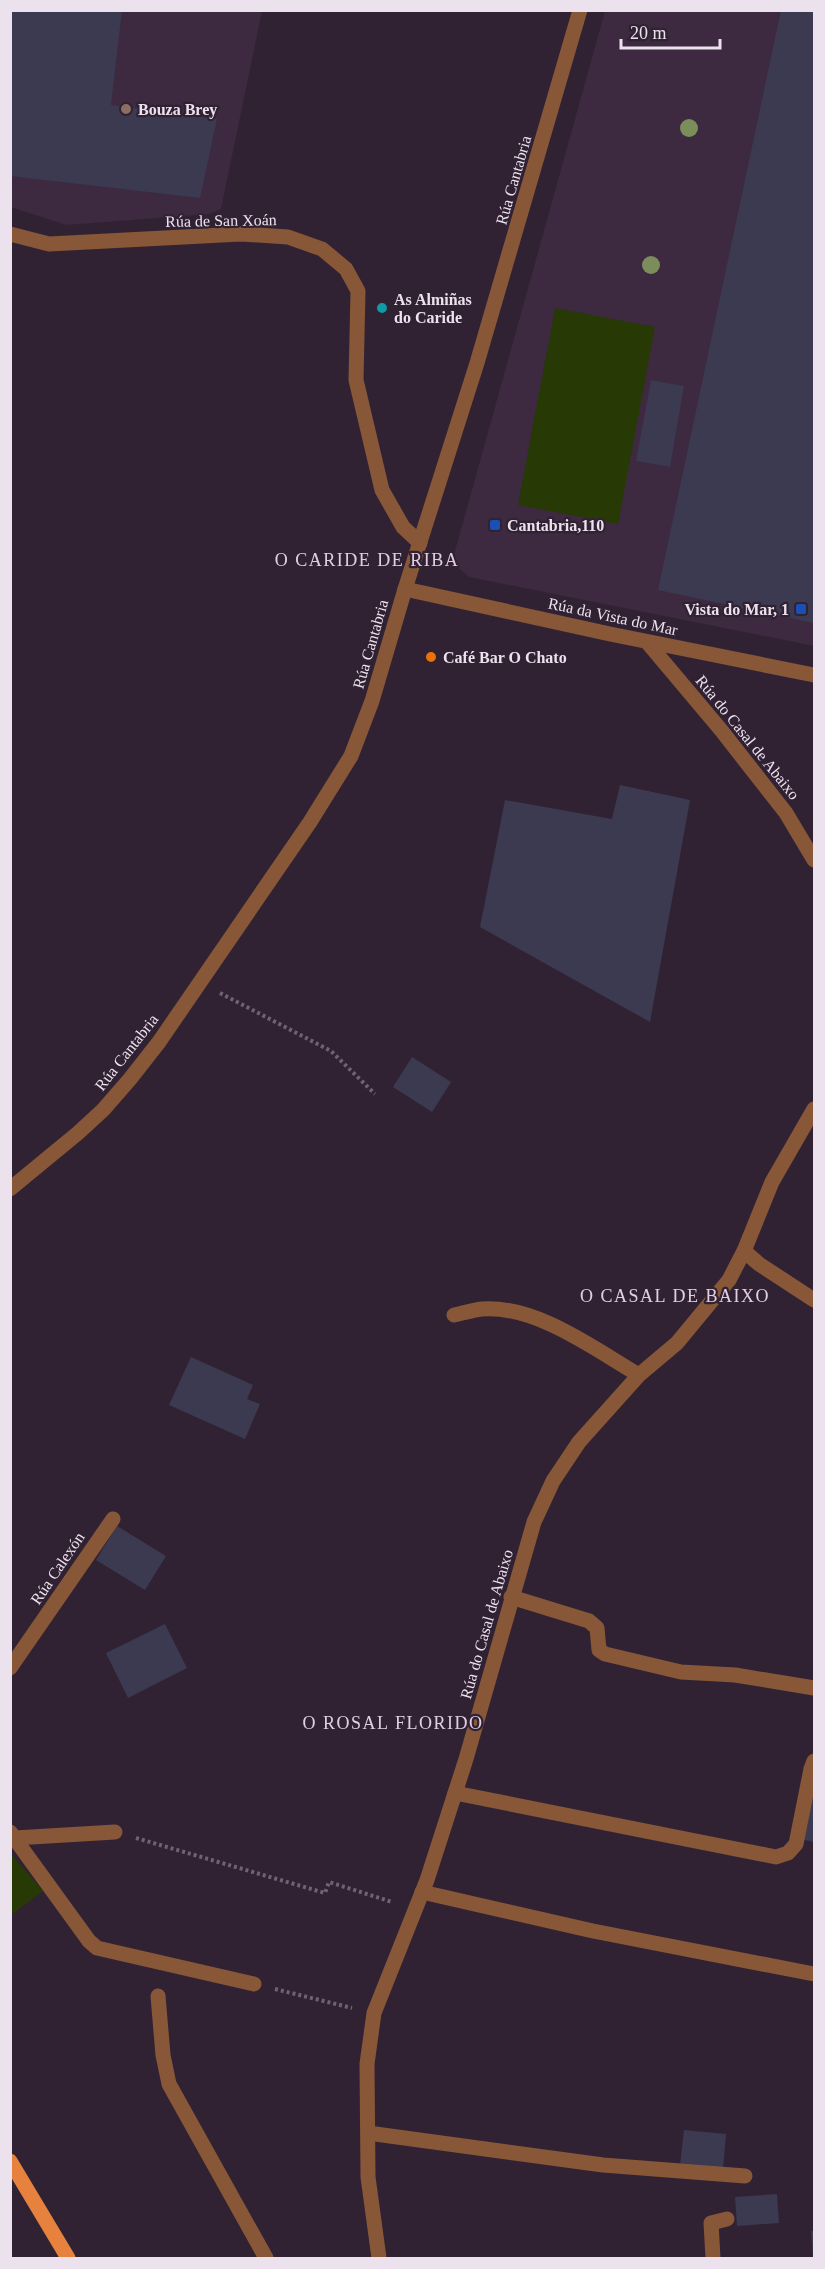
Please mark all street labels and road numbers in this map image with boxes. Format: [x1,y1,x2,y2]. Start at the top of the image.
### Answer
street label: Rúa Cantabria [493,134,534,227]
street label: Rúa de San Xoán [165,211,277,230]
street label: Rúa da Vista do Mar [547,594,680,639]
street label: Rúa Cantabria [350,598,391,691]
street label: Rúa do Casal de Abaixo [692,672,803,803]
street label: Rúa Cantabria [91,1011,161,1094]
street label: Rúa Calexón [27,1529,88,1607]
street label: Rúa do Casal de Abaixo [457,1547,516,1701]

